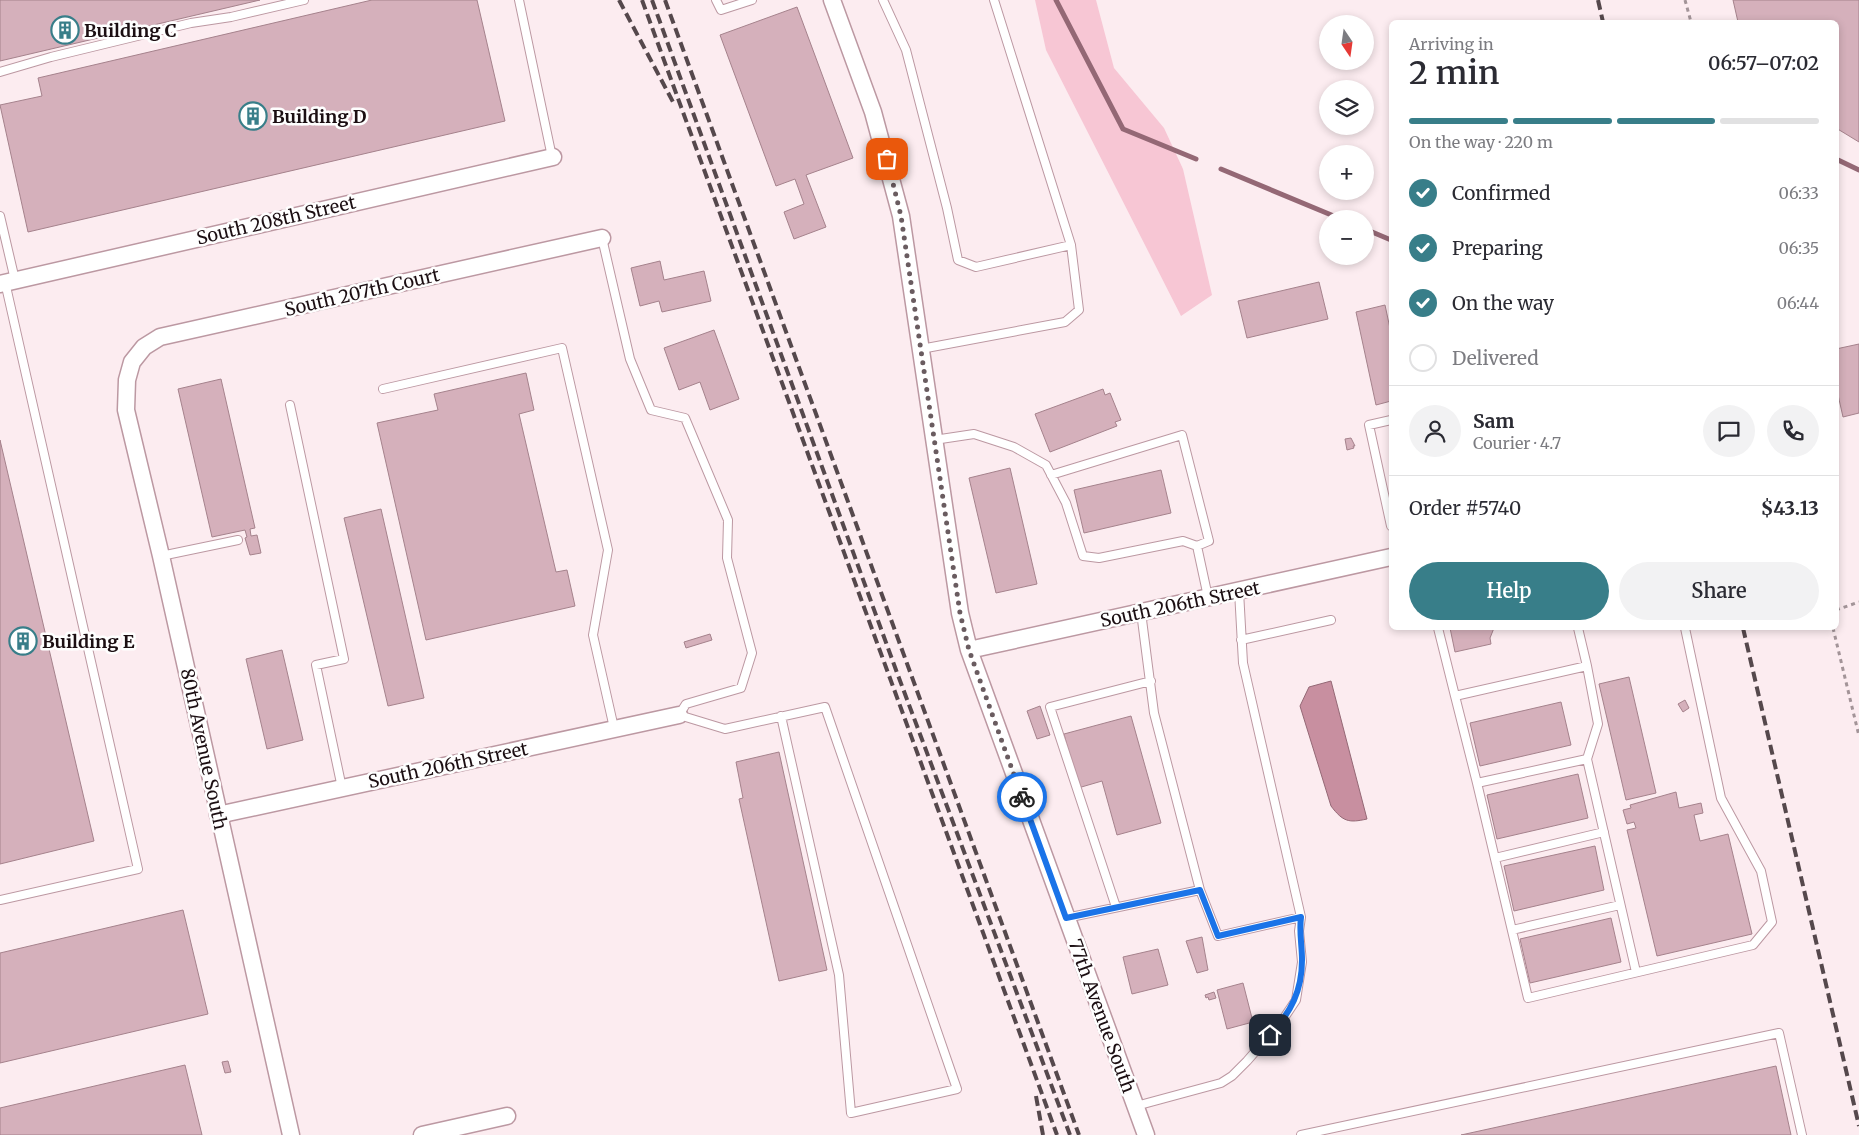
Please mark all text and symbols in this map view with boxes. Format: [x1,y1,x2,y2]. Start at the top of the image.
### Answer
building icon: Building C [50,15,80,45]
north arrow [1319,15,1374,70]
map controls [1319,15,1374,265]
place label: Building C [84,19,177,42]
text: Arriving in [1409,34,1494,54]
text: 06:57–07:02 [1708,51,1819,75]
text: 2 min [1409,53,1499,93]
button: layers [1319,80,1374,135]
building icon: Building D [238,101,268,131]
place label: Building D [272,105,367,128]
text: On the way · 220 m [1409,132,1553,152]
pin [866,138,908,180]
icon: bag [873,145,901,173]
button: + [1319,145,1374,200]
icon: check [1409,179,1437,207]
text: Confirmed [1452,181,1550,205]
text: 06:33 [1779,183,1819,203]
street label: South 208th Street [194,190,358,250]
button: − [1319,210,1374,265]
icon: check [1409,234,1437,262]
text: Preparing [1452,236,1543,260]
text: 06:35 [1779,238,1819,258]
street label: South 207th Court [282,263,442,321]
icon: check [1409,289,1437,317]
text: On the way [1452,291,1554,315]
text: 06:44 [1777,293,1819,313]
text: Delivered [1452,346,1539,370]
button: person [1409,405,1461,457]
button: chat [1703,405,1755,457]
button: phone [1767,405,1819,457]
text: Sam [1473,409,1514,433]
text: Courier · 4.7 [1473,433,1561,453]
text: Order #5740 [1409,496,1521,520]
text: $43.13 [1761,496,1819,520]
button: Help [1409,562,1609,620]
button: Share [1619,562,1819,620]
street label: South 206th Street [1098,576,1262,632]
building icon: Building E [8,626,38,656]
place label: Building E [42,630,135,653]
street label: 80th Avenue South [176,666,232,832]
street label: South 206th Street [366,737,530,793]
courier [997,772,1047,822]
icon: bike [1008,783,1036,811]
street label: 77th Avenue South [1063,936,1141,1096]
pin [1249,1014,1291,1056]
icon: home [1256,1021,1284,1049]

